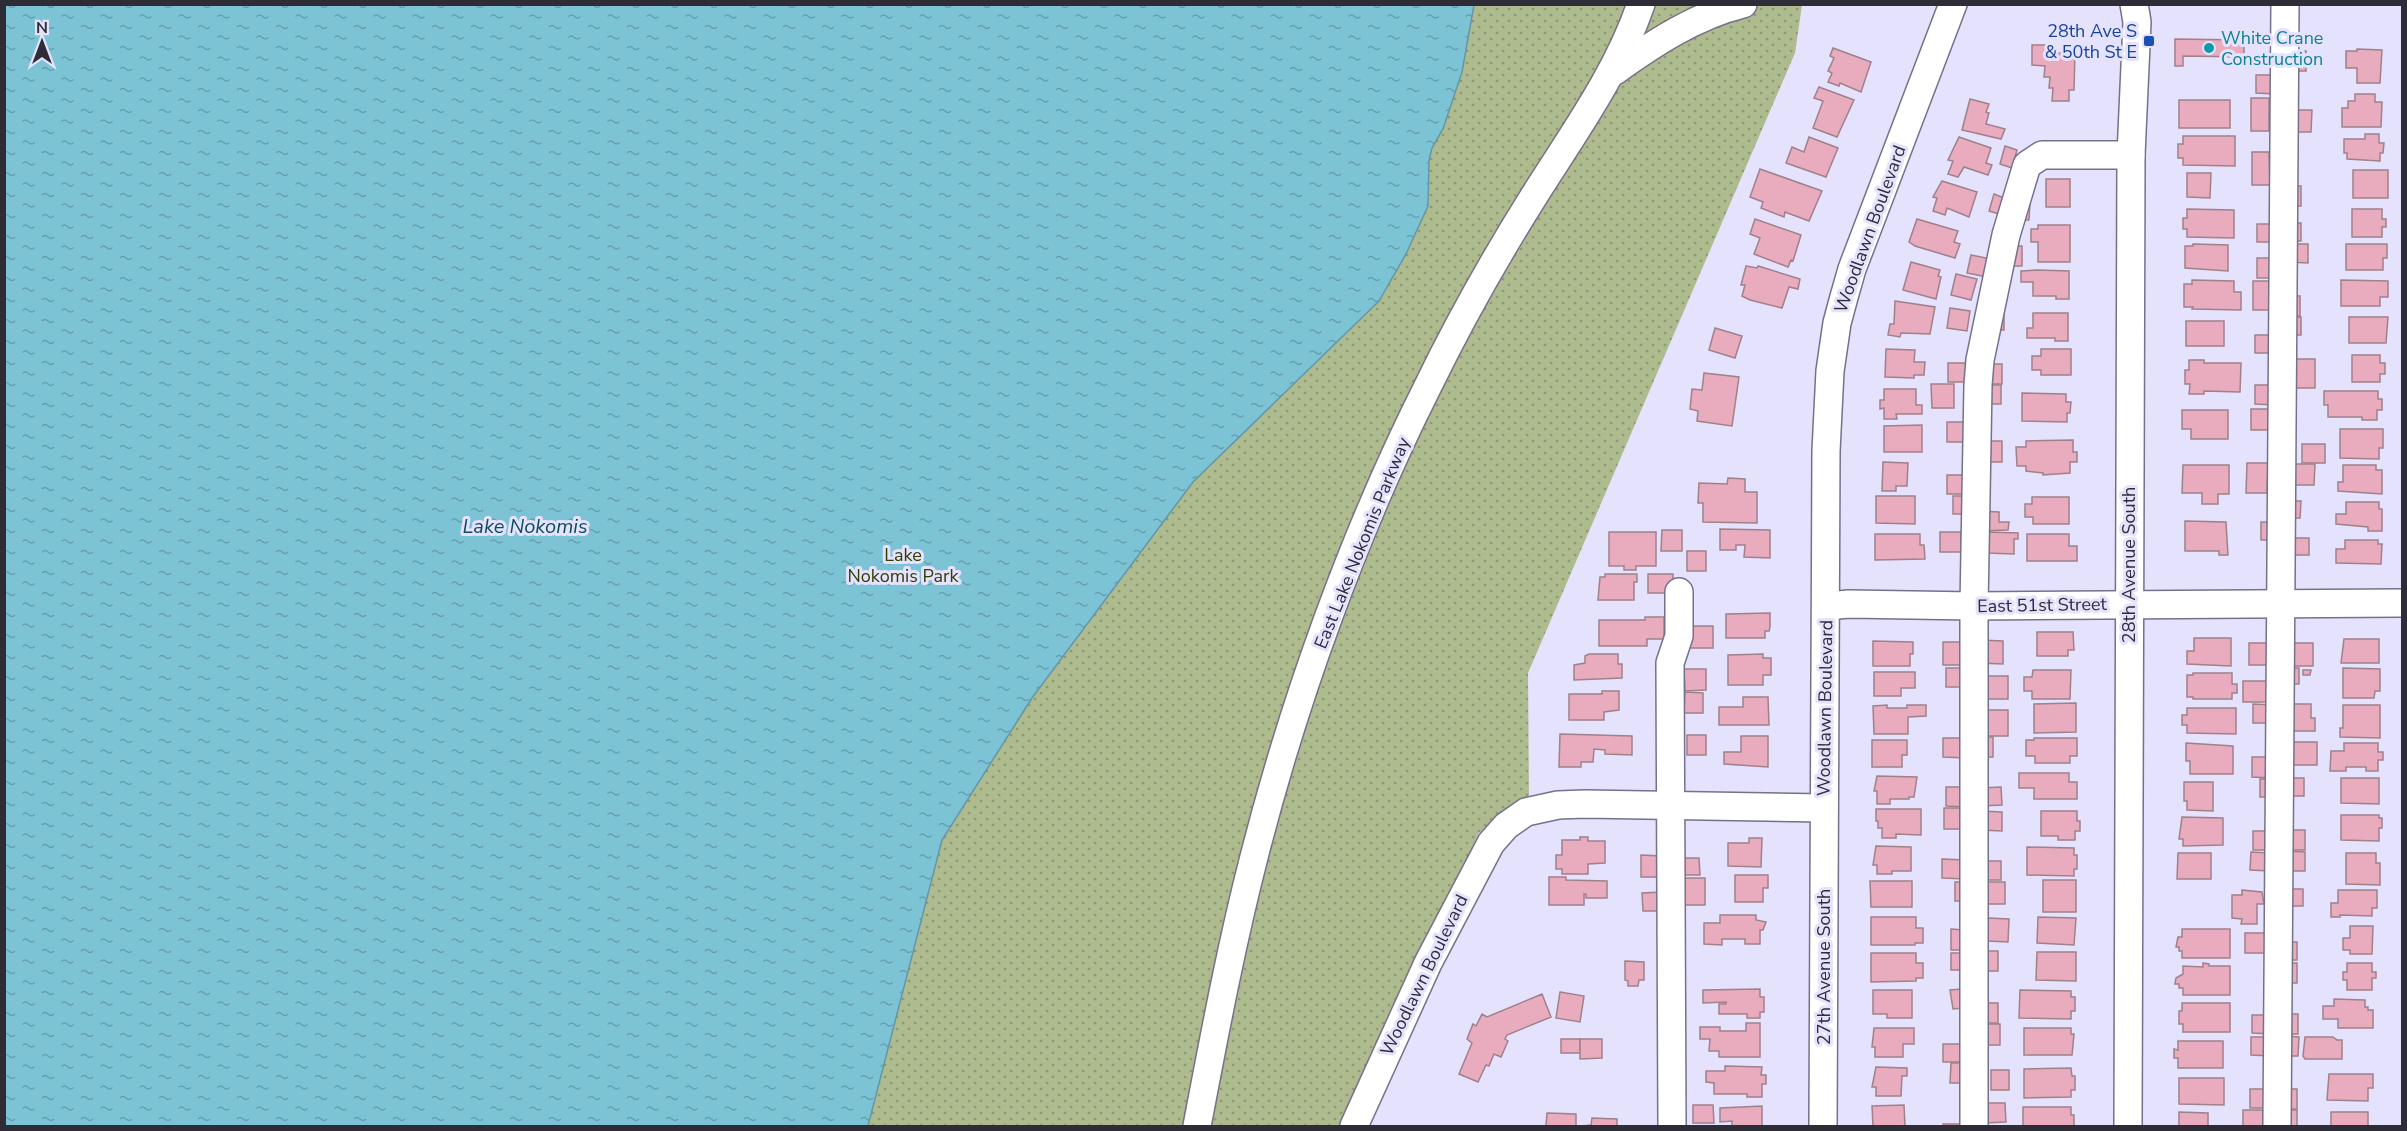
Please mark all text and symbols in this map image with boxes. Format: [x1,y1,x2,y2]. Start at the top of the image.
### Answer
north arrow [12,12,72,72]
text: N [36,17,48,39]
place label: 28th Ave S & 50th St E [2045,19,2137,64]
place label: White Crane Construction [2221,26,2323,71]
marker: 28th Ave S & 50th St E [2142,34,2156,48]
marker: White Crane Construction [2202,41,2216,55]
street label: Woodlawn Boulevard [1829,142,1911,316]
street label: East Lake Nokomis Parkway [1309,433,1416,652]
street label: 28th Avenue South [2117,487,2141,643]
water label: Lake Nokomis [462,513,588,540]
park label: Lake Nokomis Park [848,543,959,588]
street label: East 51st Street [1977,592,2108,618]
street label: Woodlawn Boulevard [1811,620,1839,796]
street label: 27th Avenue South [1812,889,1836,1045]
street label: Woodlawn Boulevard [1375,890,1473,1060]

